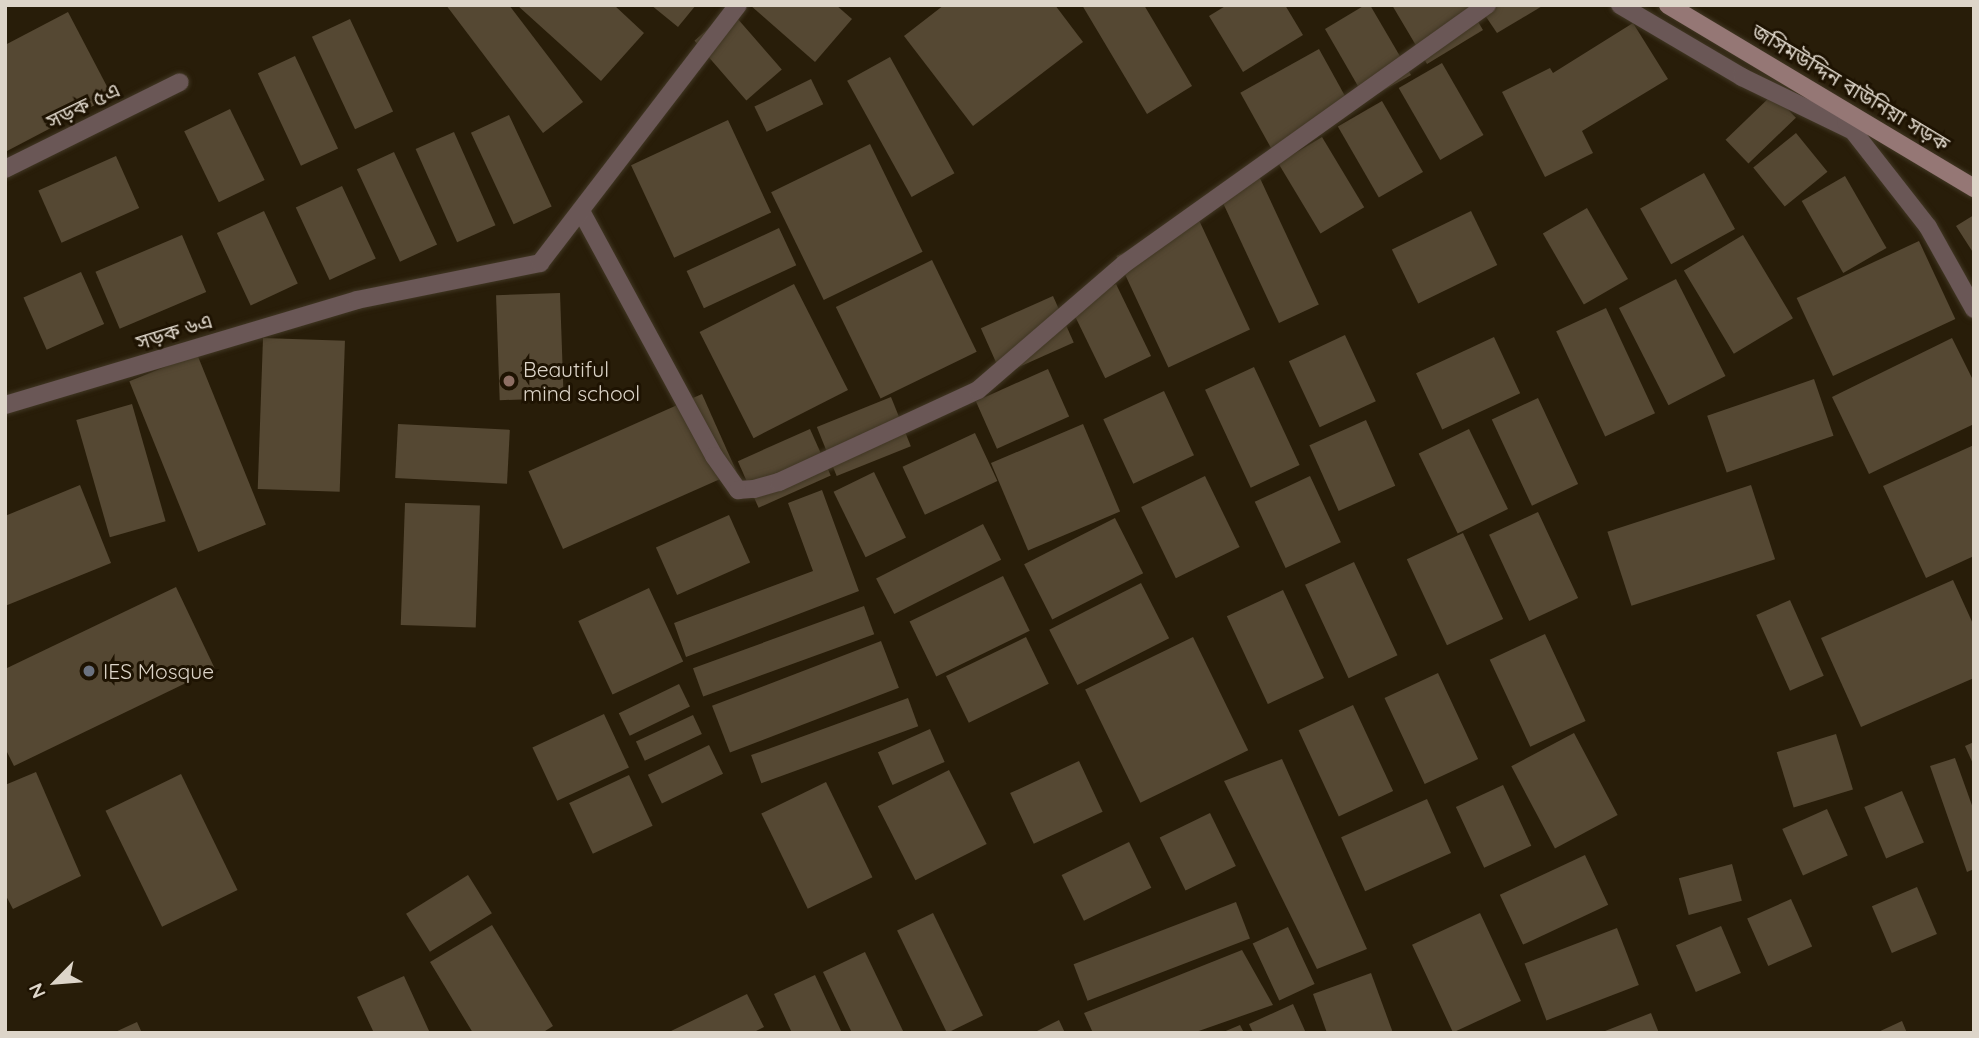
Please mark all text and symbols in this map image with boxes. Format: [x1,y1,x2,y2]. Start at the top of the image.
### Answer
street label: জসিমউদ্দিন বাউনিয়া সড়ক [1748,18,1954,156]
street label: সড়ক ৫এ [42,76,124,134]
street label: সড়ক ৬এ [133,307,215,355]
place label: Beautiful mind school [523,356,640,406]
marker: Beautiful mind school [501,373,517,389]
place label: IES Mosque [103,658,214,684]
marker: IES Mosque [81,663,97,679]
north arrow [21,947,91,1017]
text: N [23,979,51,1002]

